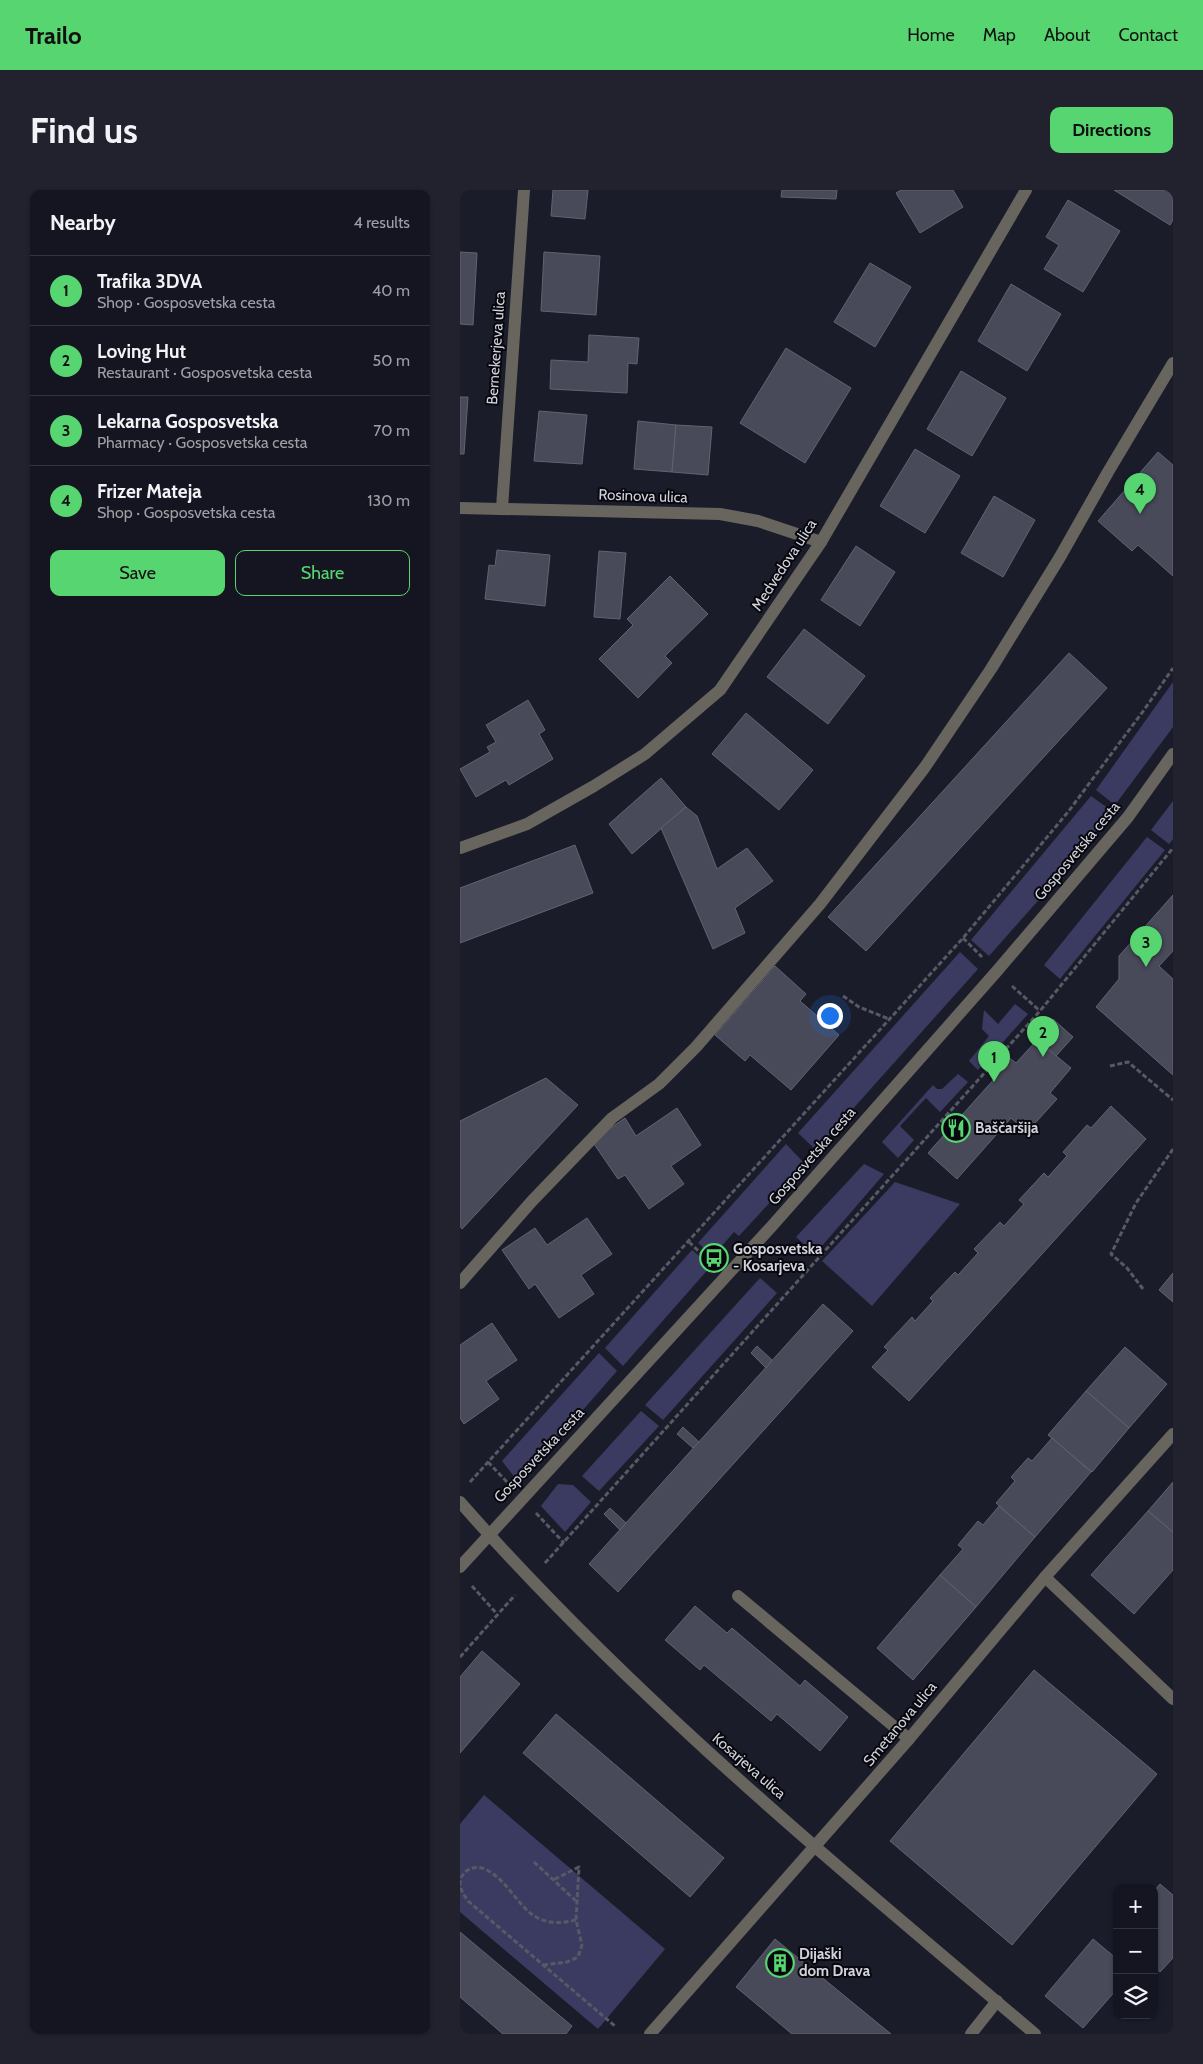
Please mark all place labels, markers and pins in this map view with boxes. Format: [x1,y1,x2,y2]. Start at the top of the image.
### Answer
pin: 4 [1124,473,1156,514]
pin: 3 [1130,926,1162,967]
pin: 2 [1027,1016,1059,1057]
pin: 1 [978,1041,1010,1082]
restaurant icon: Baščaršija [941,1113,971,1143]
place label: Baščaršija [975,1119,1039,1137]
place label: Gosposvetska - Kosarjeva [733,1240,823,1275]
bus stop icon: Gosposvetska - Kosarjeva [699,1243,729,1273]
place label: Dijaški dom Drava [799,1945,871,1980]
building icon: Dijaški dom Drava [765,1948,795,1978]

